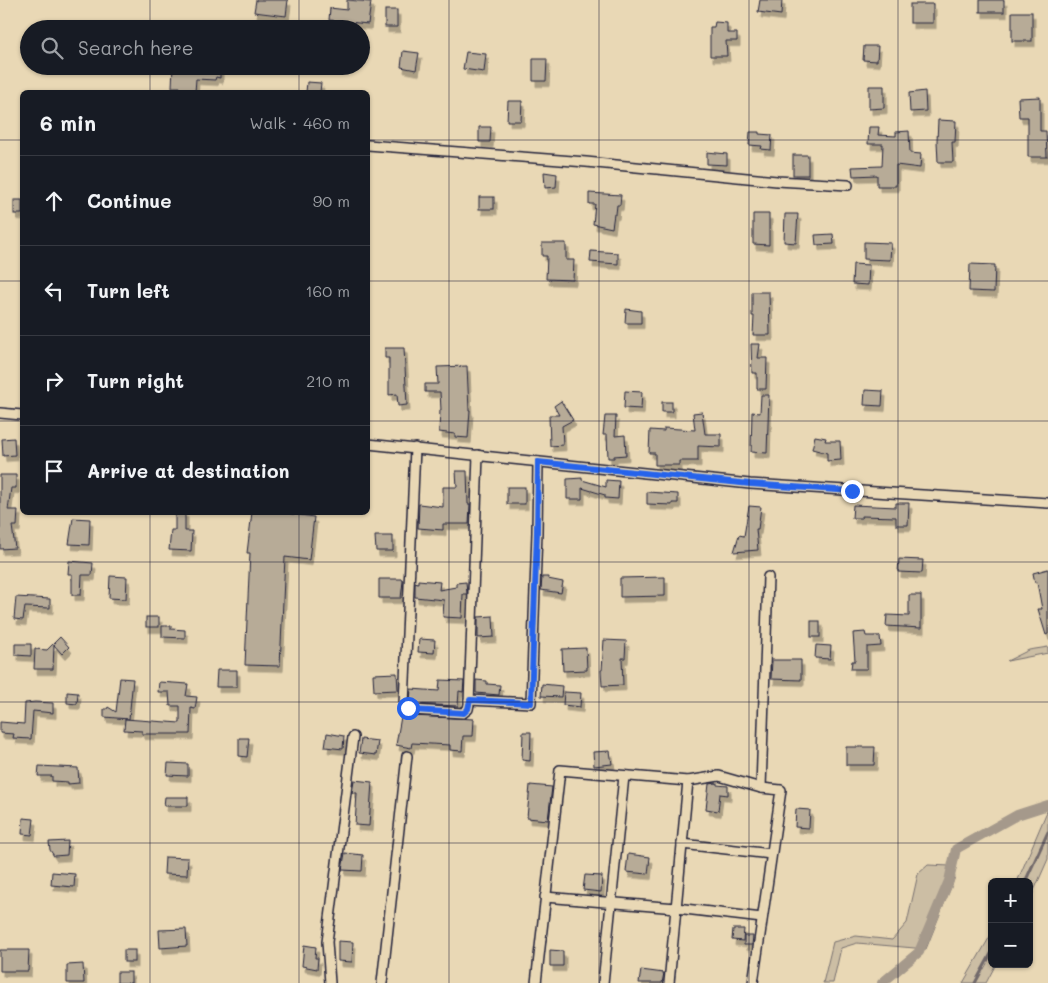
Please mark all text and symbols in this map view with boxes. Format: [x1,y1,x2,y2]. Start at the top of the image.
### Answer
search box [20,20,370,75]
icon: search [38,34,66,62]
text: Search here [78,35,194,60]
text: 6 min [40,109,96,136]
text: Walk · 460 m [249,112,350,133]
icon: ahead [40,187,68,215]
text: Continue [87,188,172,213]
text: 90 m [313,190,350,211]
icon: left [40,277,68,305]
text: Turn left [87,278,170,303]
text: 160 m [305,280,350,301]
icon: right [40,367,68,395]
text: Turn right [87,368,184,393]
text: 210 m [306,370,350,391]
icon: arrive [40,457,68,485]
text: Arrive at destination [87,458,290,483]
route end [841,480,864,503]
route start [397,697,420,720]
map controls [988,878,1033,968]
button: + [988,878,1033,923]
button: − [988,923,1033,968]

